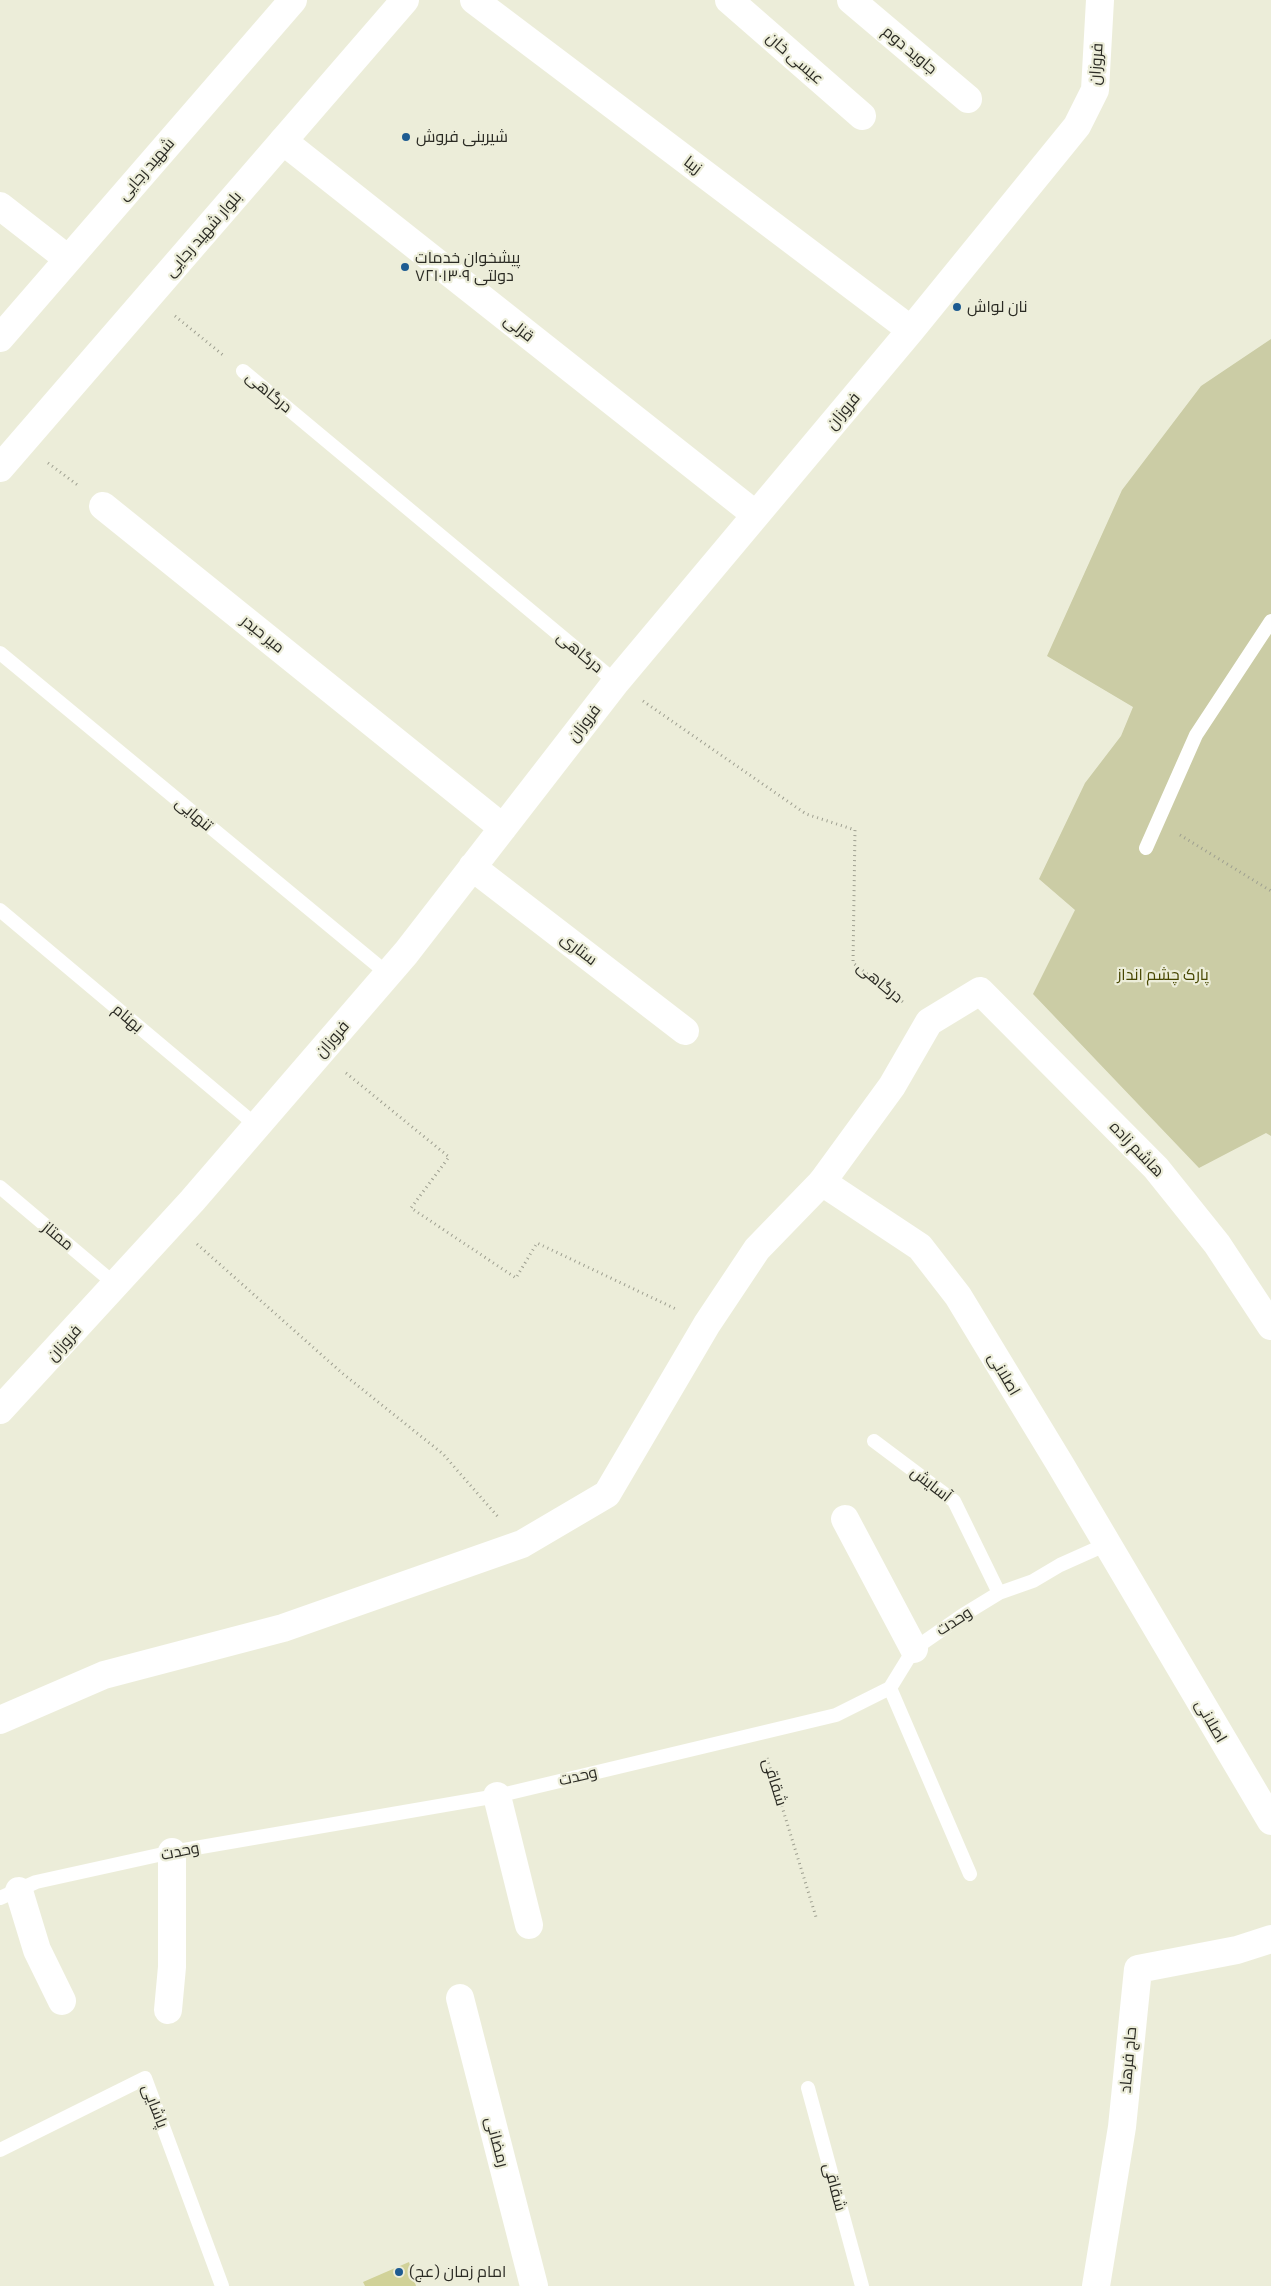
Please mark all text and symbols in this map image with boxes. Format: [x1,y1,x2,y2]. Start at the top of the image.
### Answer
street label: جاوید دوم [879,22,941,78]
street label: عیسی خان [762,28,828,88]
street label: فروزان [1085,42,1107,86]
place label: شیرینی فروش [416,127,508,147]
marker: شیرینی فروش [400,131,412,143]
street label: شهید رجایی [114,134,178,204]
street label: زیبا [680,152,706,178]
street label: بلوار شهید رجایی [161,187,245,281]
place label: پیشخوان خدمات دولتی ۷۲۱۰۱۳۰۹ [415,248,520,286]
marker: پیشخوان خدمات دولتی ۷۲۱۰۱۳۰۹ [399,261,411,273]
place label: نان لواش [967,297,1028,317]
marker: نان لواش [951,301,963,313]
street label: قزلی [500,310,538,346]
street label: درگاهی [242,367,296,417]
street label: فروزان [822,389,864,433]
street label: میر حیدر [238,611,288,657]
street label: درگاهی [553,627,607,677]
street label: فروزان [563,700,605,746]
street label: تنهایی [171,793,217,835]
street label: ستاری [557,929,601,969]
street label: درگاهی [853,957,907,1007]
park label: پارک چشم انداز [1117,965,1209,985]
street label: بهنام [109,1000,147,1036]
street label: فروزان [311,1017,353,1061]
street label: هاشم زاده [1106,1117,1168,1181]
street label: ممتاز [39,1217,77,1255]
street label: فروزان [43,1321,85,1365]
street label: اصلانی [984,1349,1024,1399]
street label: آسایش [907,1462,955,1506]
street label: وحدت [933,1602,975,1640]
street label: اصلانی [1191,1696,1231,1746]
street label: شقاقی [759,1756,791,1808]
street label: وحدت [557,1762,599,1790]
street label: وحدت [159,1838,201,1864]
street label: حاج فرهاد [1116,2026,1140,2094]
street label: پاشایی [138,2081,172,2131]
street label: رمضانی [481,2115,513,2169]
street label: شقاقی [819,2161,851,2213]
place label: امام زمان (عج) [409,2262,506,2282]
marker: امام زمان (عج) [393,2266,405,2278]

